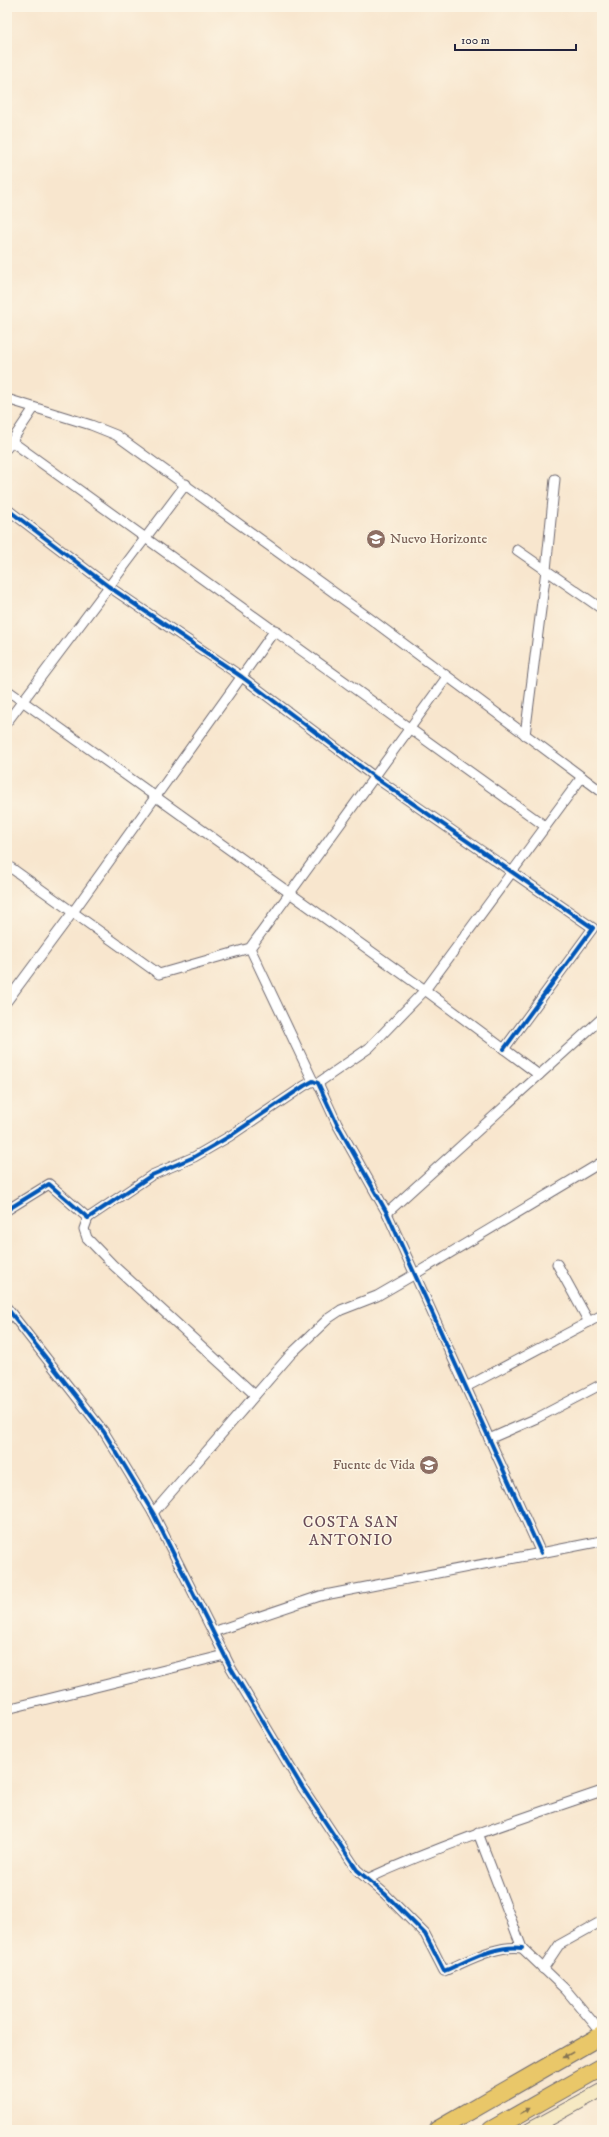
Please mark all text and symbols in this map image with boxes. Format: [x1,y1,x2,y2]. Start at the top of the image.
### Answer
scale bar [455,26,576,52]
text: 100 m [461,33,490,48]
school or university icon: Nuevo Horizonte [365,528,387,550]
place label: Nuevo Horizonte [390,530,487,548]
school or university icon: Fuente de Vida [418,1454,440,1476]
place label: Fuente de Vida [333,1456,415,1474]
district label: COSTA SAN ANTONIO [303,1512,399,1550]
one-way arrow [562,2051,574,2058]
one-way arrow [519,2107,531,2114]

